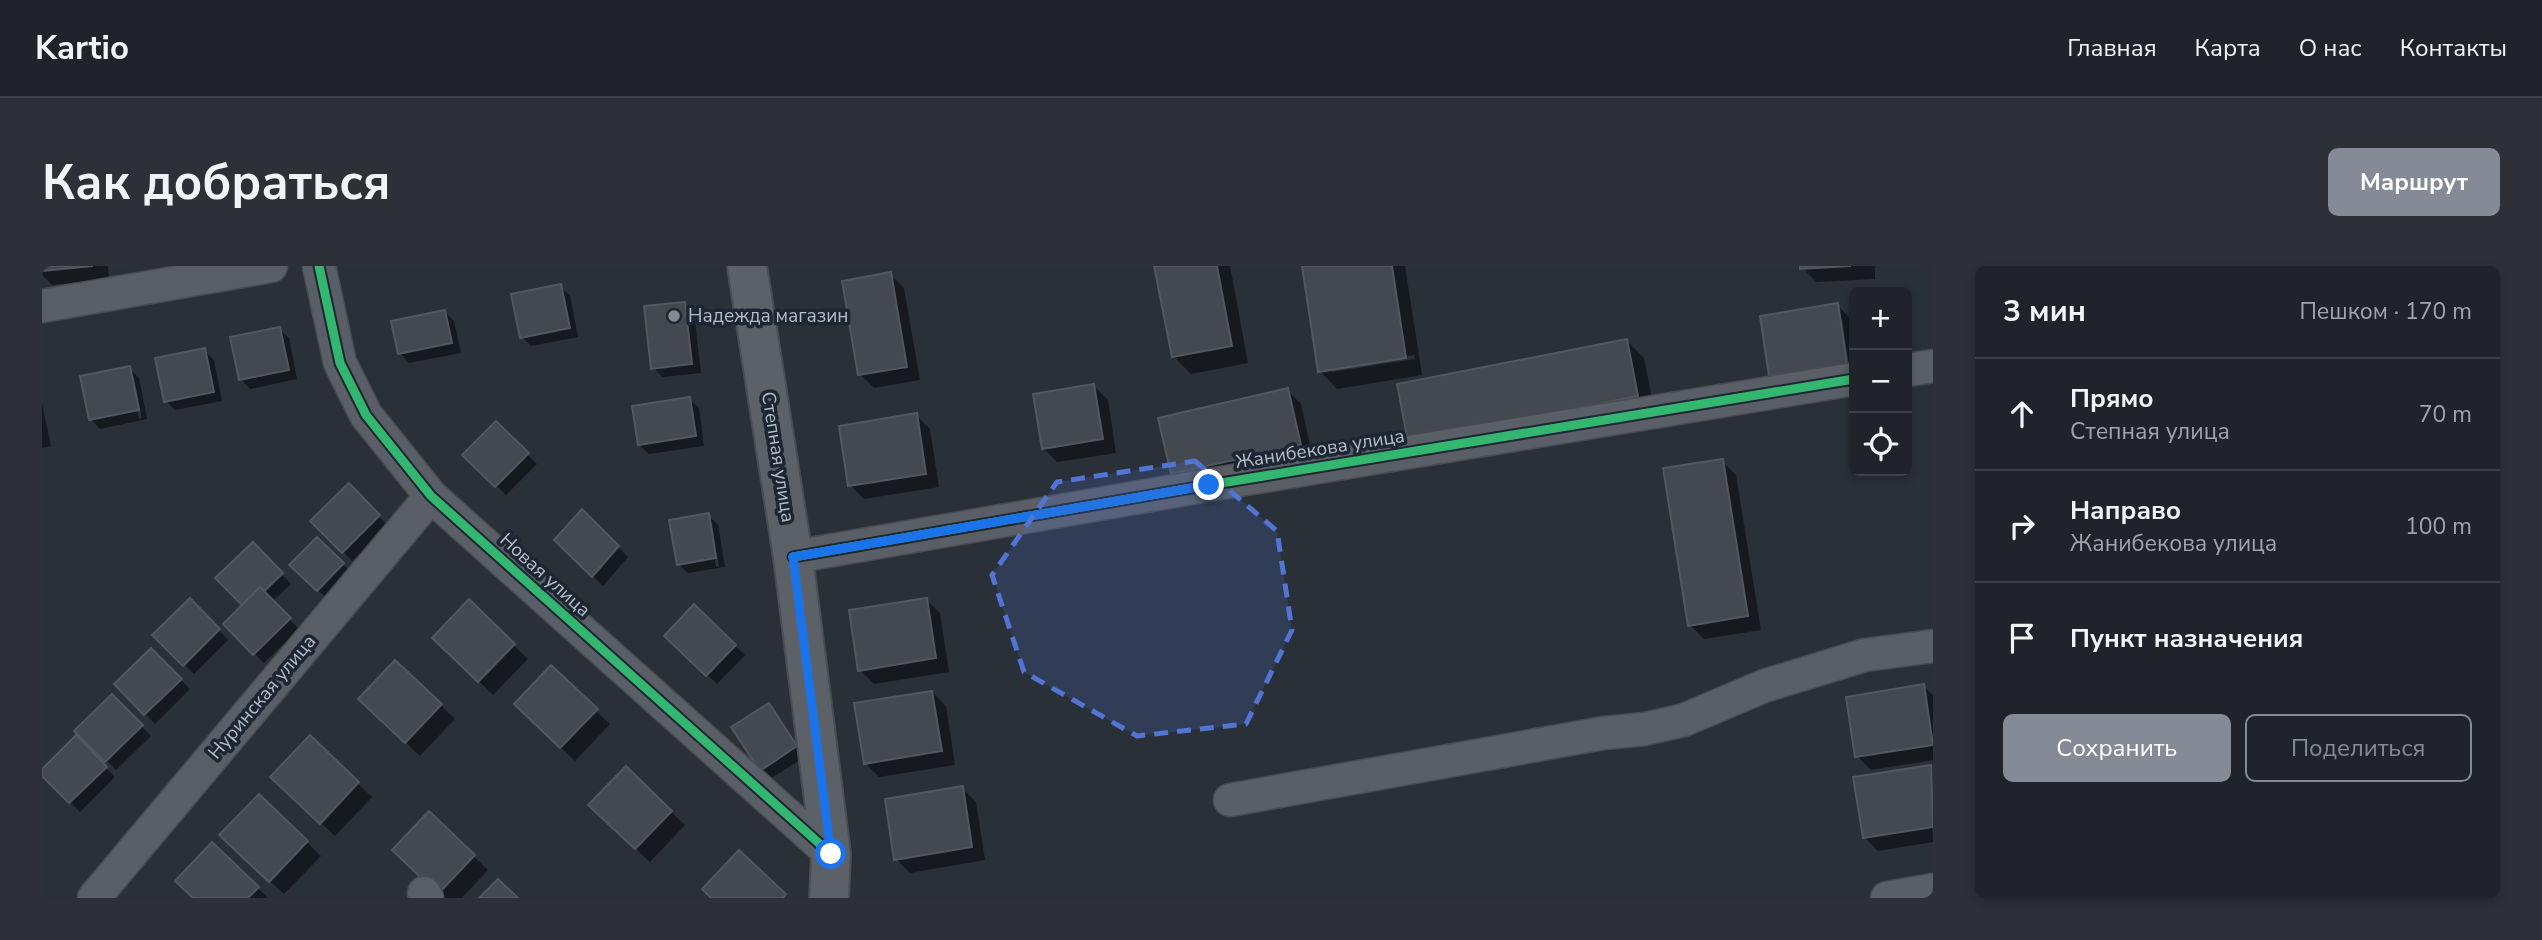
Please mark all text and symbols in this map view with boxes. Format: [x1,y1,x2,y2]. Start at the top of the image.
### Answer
text: Kartio [35,26,129,71]
text: Главная [2067,32,2157,64]
text: Карта [2195,32,2261,64]
text: О нас [2299,32,2362,64]
text: Контакты [2400,32,2507,64]
button: Маршрут [2328,148,2500,216]
text: Как добраться [42,149,390,216]
map controls [1849,287,1912,476]
button: + [1849,287,1912,350]
text: 3 мин [2003,291,2086,332]
text: Пешком · 170 m [2299,296,2472,327]
place label: Надежда магазин [688,303,849,329]
marker: Надежда магазин [666,308,682,324]
button: − [1849,350,1912,413]
text: Прямо [2070,381,2154,416]
street label: Степная улица [755,390,801,524]
icon: ahead [2003,395,2041,433]
text: 70 m [2419,399,2472,430]
button: locate [1849,413,1912,476]
text: Степная улица [2070,416,2230,447]
street label: Жанибекова улица [1233,423,1407,475]
route end [1193,469,1224,500]
text: Направо [2070,493,2181,528]
icon: right [2003,507,2041,545]
text: 100 m [2405,511,2472,542]
street label: Новая улица [494,527,596,623]
text: Жанибекова улица [2070,528,2277,559]
icon: arrive [2003,619,2041,657]
text: Пункт назначения [2070,621,2303,656]
street label: Нуринская улица [202,629,322,765]
button: Сохранить [2003,714,2231,782]
button: Поделиться [2245,714,2472,782]
route start [815,838,846,869]

